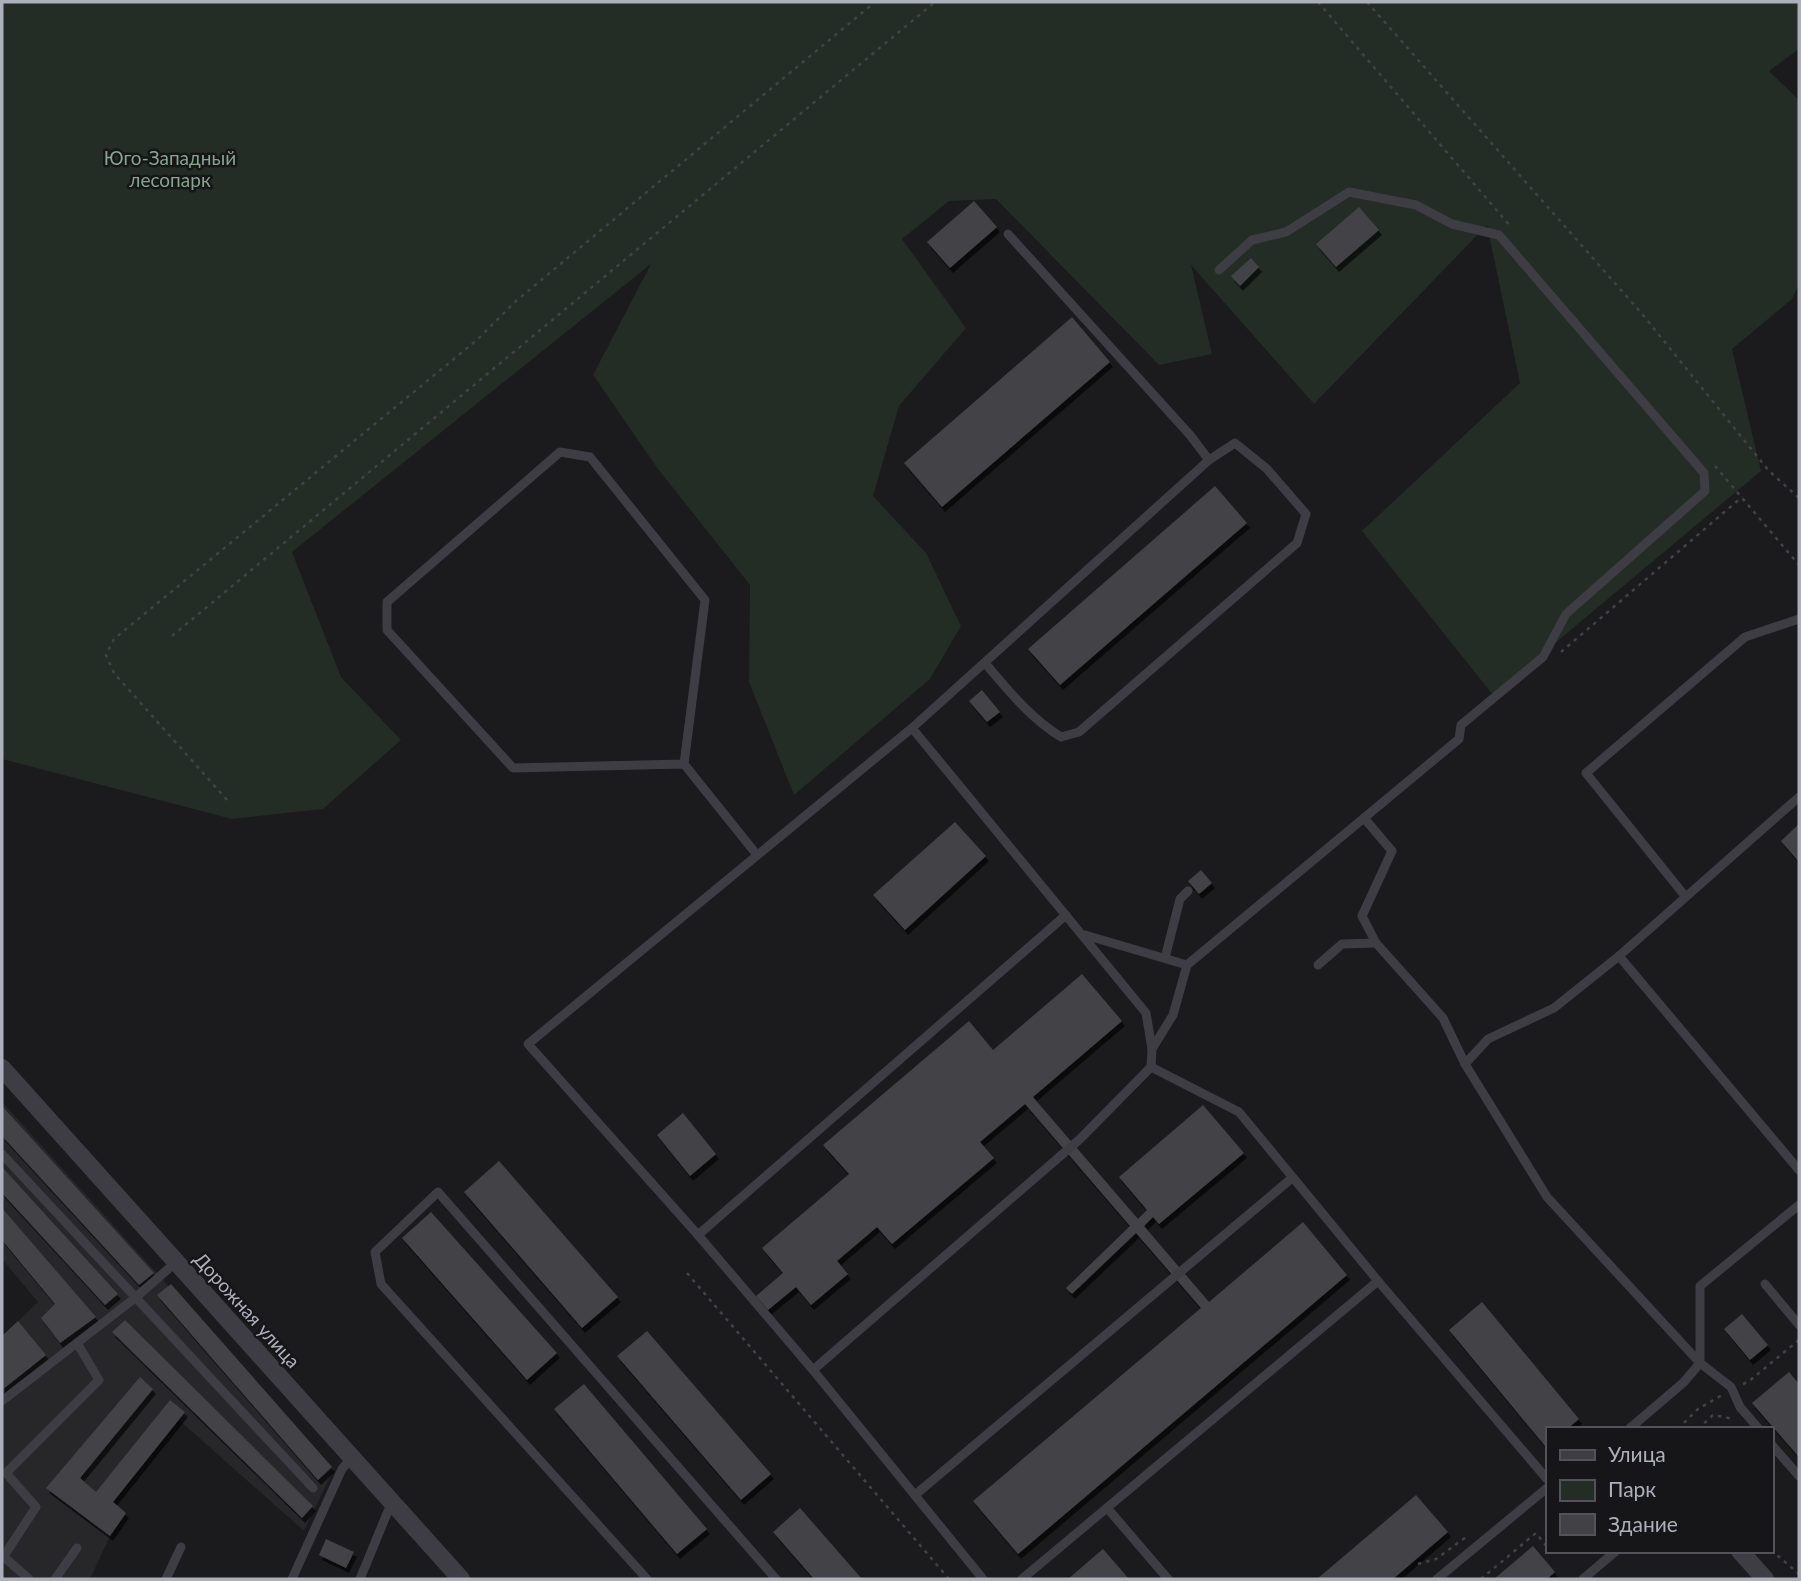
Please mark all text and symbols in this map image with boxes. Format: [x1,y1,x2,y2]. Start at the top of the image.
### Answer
park label: Юго-Западный лесопарк [104,146,236,191]
street label: Дорожная улица [190,1247,305,1372]
legend [1546,1427,1773,1553]
text: Улица [1608,1441,1666,1466]
text: Парк [1608,1476,1656,1501]
text: Здание [1608,1511,1678,1536]

